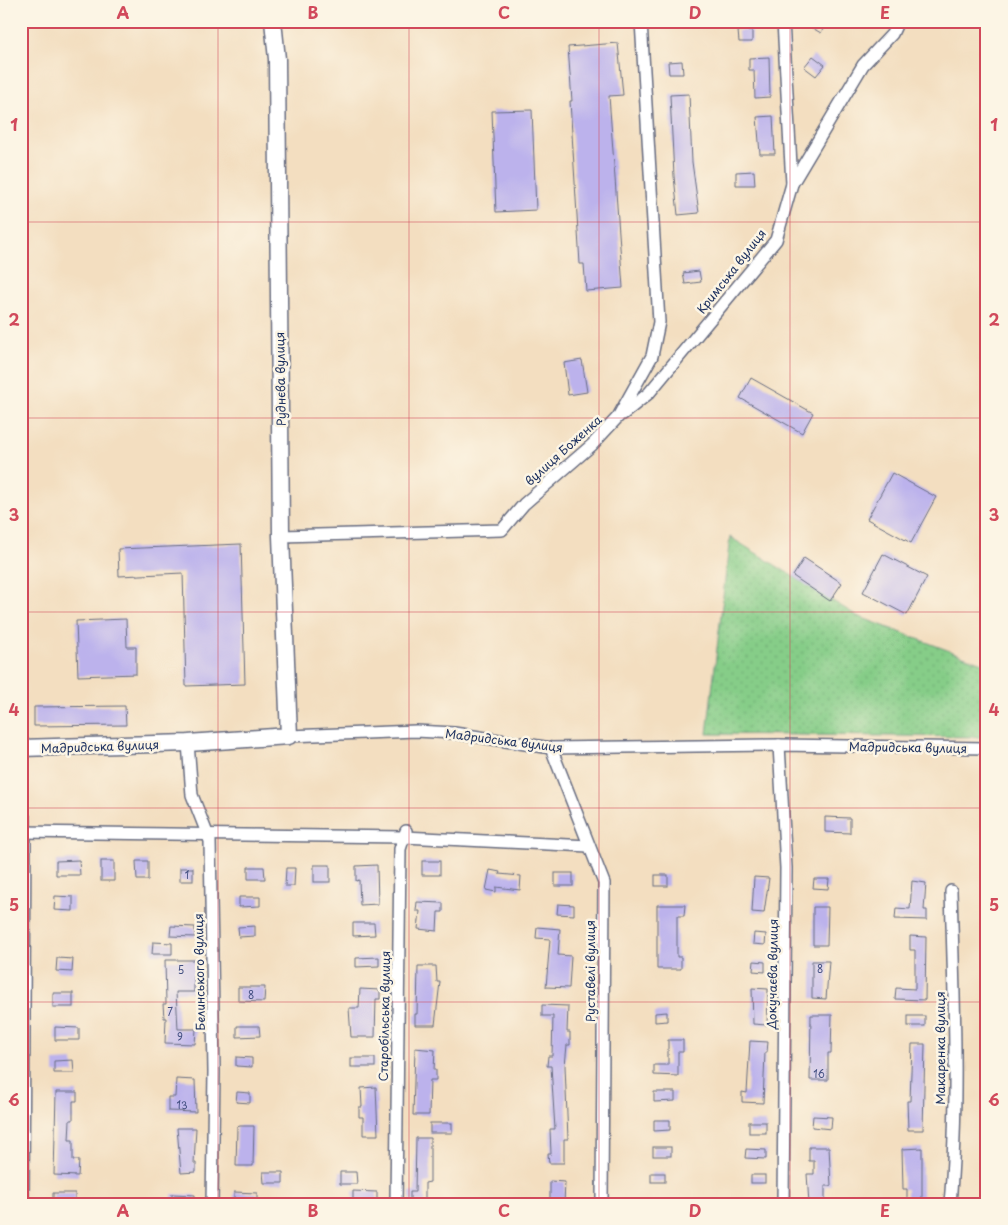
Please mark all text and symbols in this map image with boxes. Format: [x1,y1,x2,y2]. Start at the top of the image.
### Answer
text: A [117,0,130,24]
text: B [308,0,319,24]
text: C [498,0,510,24]
text: D [689,0,701,24]
text: E [880,0,890,24]
text: 1 [10,112,18,136]
text: 1 [990,112,998,136]
street label: Кримська вулиця [692,225,770,317]
text: 2 [8,307,20,331]
text: 2 [988,307,1000,331]
street label: Руднєва вулиця [270,332,290,426]
street label: вулиця Боженка [521,410,606,489]
text: 3 [9,502,19,526]
text: 3 [989,502,999,526]
text: 4 [9,697,20,721]
text: 4 [989,697,1000,721]
street label: Мадридська вулиця [444,724,564,756]
street label: Мадридська вулиця [41,735,159,757]
street label: Мадридська вулиця [849,737,967,757]
house number: 1 [185,867,189,882]
text: 5 [9,892,19,916]
text: 5 [989,892,999,916]
street label: Белинського вулиця [189,913,209,1031]
street label: Докучаєва вулиця [762,919,782,1030]
street label: Руставелі вулиця [581,920,599,1022]
street label: Старобільська вулиця [374,950,394,1082]
house number: 8 [817,961,823,976]
house number: 5 [178,962,184,977]
house number: 8 [248,987,254,1002]
street label: Макаренка вулиця [931,991,949,1105]
house number: 7 [167,1004,173,1019]
house number: 9 [177,1029,183,1044]
house number: 16 [813,1066,825,1081]
text: 6 [8,1087,20,1111]
text: 6 [988,1087,1000,1111]
house number: 13 [176,1097,188,1112]
text: A [117,1198,130,1222]
text: B [308,1198,319,1222]
text: C [498,1198,510,1222]
text: D [689,1198,701,1222]
text: E [880,1198,890,1222]

